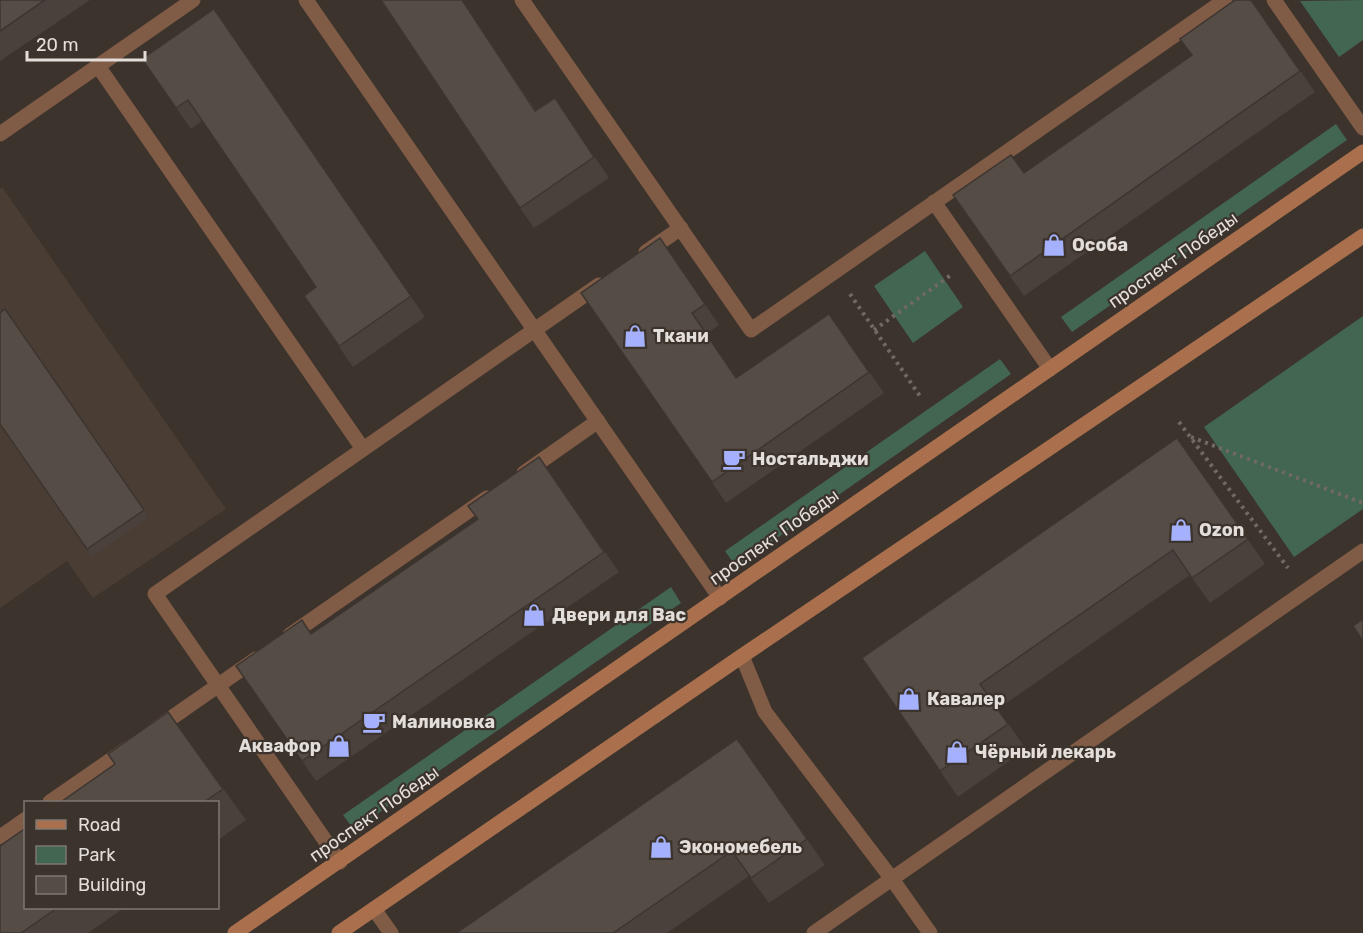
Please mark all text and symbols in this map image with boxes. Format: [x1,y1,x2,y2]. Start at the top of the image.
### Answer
scale bar [27,24,146,62]
text: 20 m [36,34,78,56]
street label: проспект Победы [1104,207,1242,313]
shop icon: Особа [1041,232,1067,258]
place label: Особа [1072,234,1128,256]
shop icon: Ткани [622,323,648,349]
place label: Ткани [653,325,709,347]
cafe icon: Ностальджи [721,446,747,472]
place label: Ностальджи [752,448,869,470]
street label: проспект Победы [705,484,843,590]
shop icon: Ozon [1168,517,1194,543]
place label: Ozon [1199,519,1244,541]
shop icon: Двери для Вас [521,602,547,628]
place label: Двери для Вас [552,604,686,626]
shop icon: Кавалер [896,686,922,712]
place label: Кавалер [927,688,1005,710]
cafe icon: Малиновка [361,709,387,735]
place label: Малиновка [392,711,495,733]
shop icon: Аквафор [326,733,352,759]
place label: Аквафор [239,735,321,757]
shop icon: Чёрный лекарь [944,739,970,765]
place label: Чёрный лекарь [975,741,1116,763]
street label: проспект Победы [305,761,443,867]
legend [24,801,219,909]
text: Road [78,814,121,836]
shop icon: Экономебель [648,834,674,860]
place label: Экономебель [679,836,802,858]
text: Park [78,844,116,866]
text: Building [78,874,146,896]

